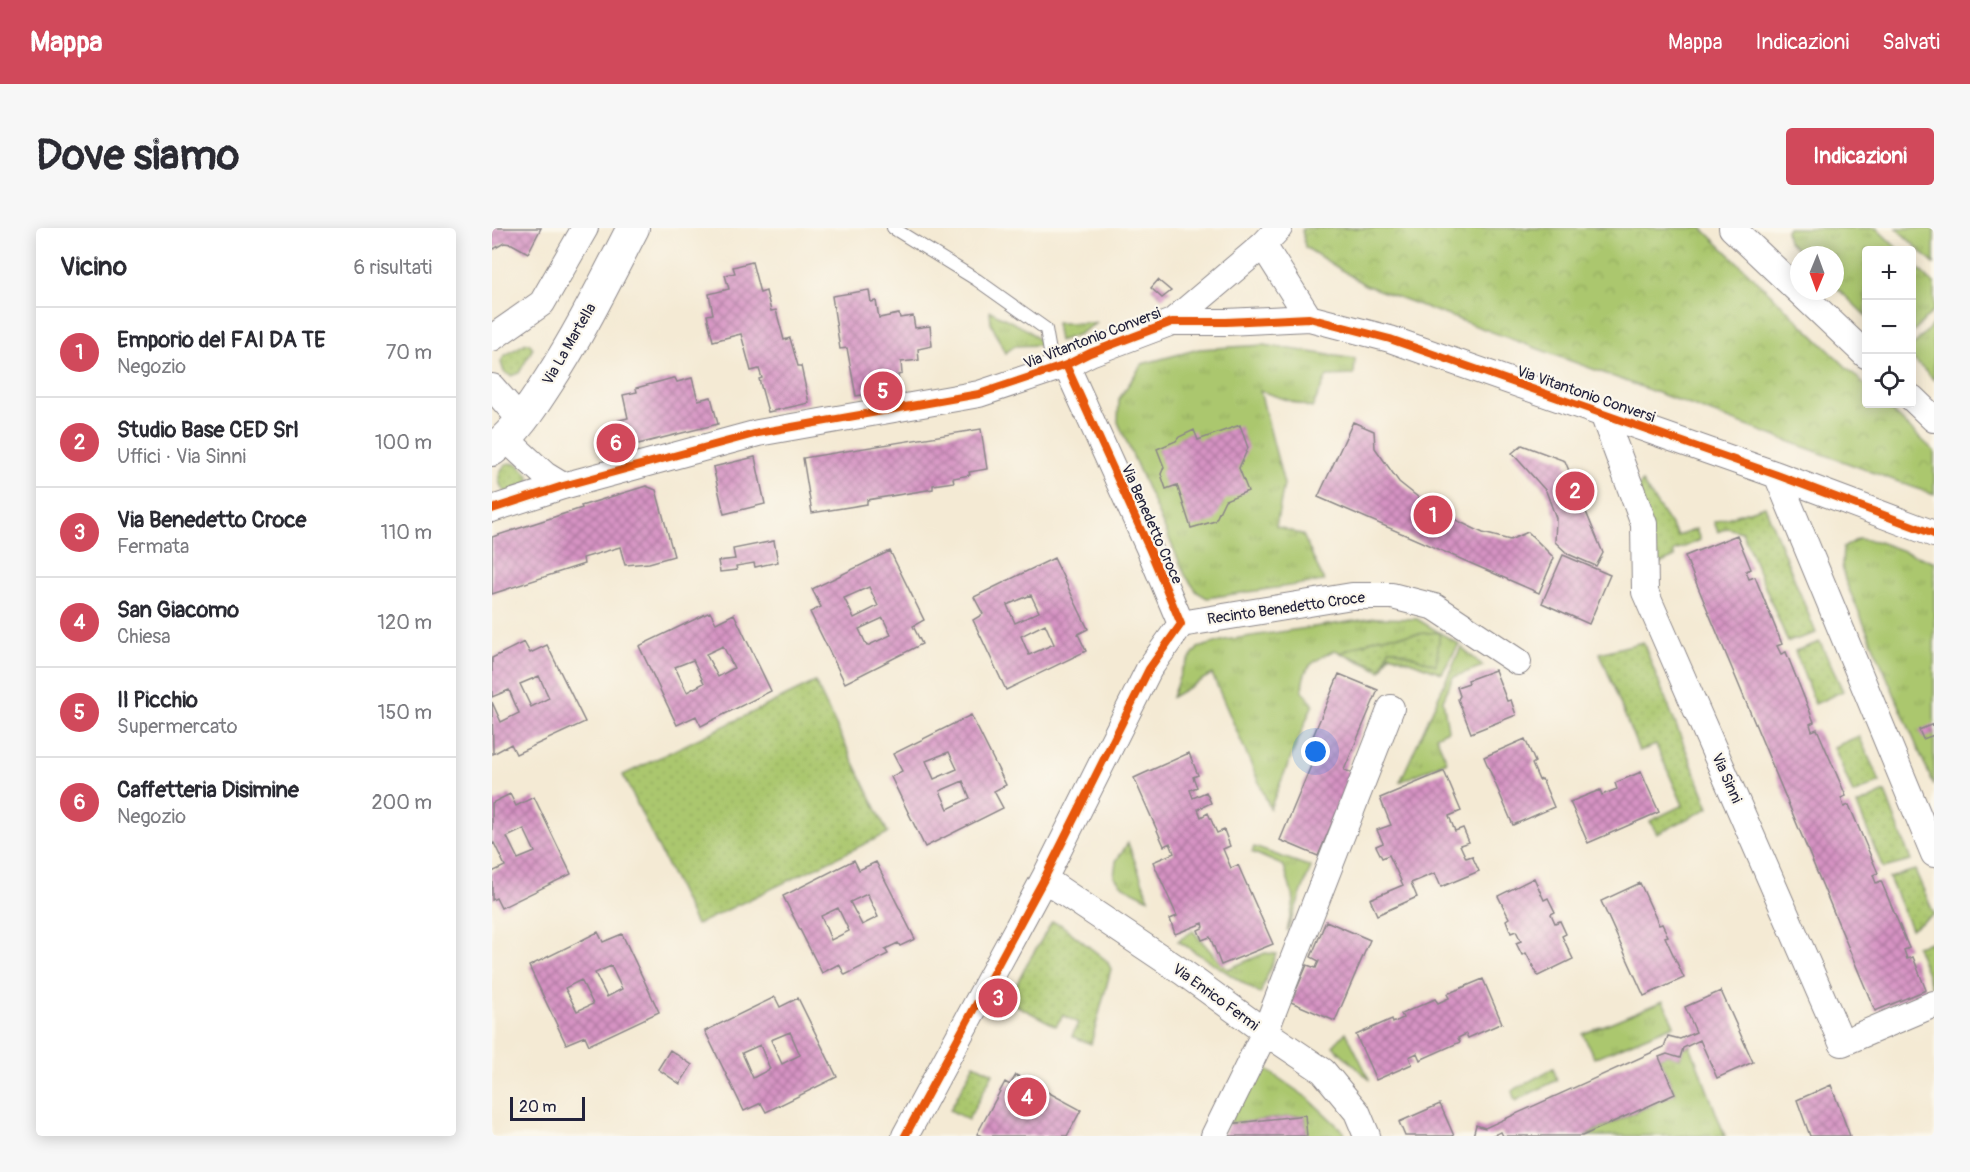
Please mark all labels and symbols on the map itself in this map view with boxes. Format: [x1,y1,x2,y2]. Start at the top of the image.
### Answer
north arrow [1790,246,1844,300]
street label: Via La Martella [538,300,600,389]
street label: Via Vitantonio Conversi [1021,303,1164,373]
street label: Via Vitantonio Conversi [1514,362,1658,427]
pin: 5 [864,368,902,414]
pin: 6 [596,420,636,466]
street label: Via Benedetto Croce [1117,461,1187,588]
pin: 2 [1556,468,1594,514]
pin: 1 [1414,492,1452,538]
street label: Recinto Benedetto Croce [1206,588,1367,629]
your location [1301,737,1330,766]
street label: Via Sinni [1707,750,1746,806]
street label: Via Enrico Fermi [1169,960,1263,1035]
pin: 3 [978,976,1018,1020]
pin: 4 [1008,1074,1046,1120]
scale bar [510,1094,585,1122]

